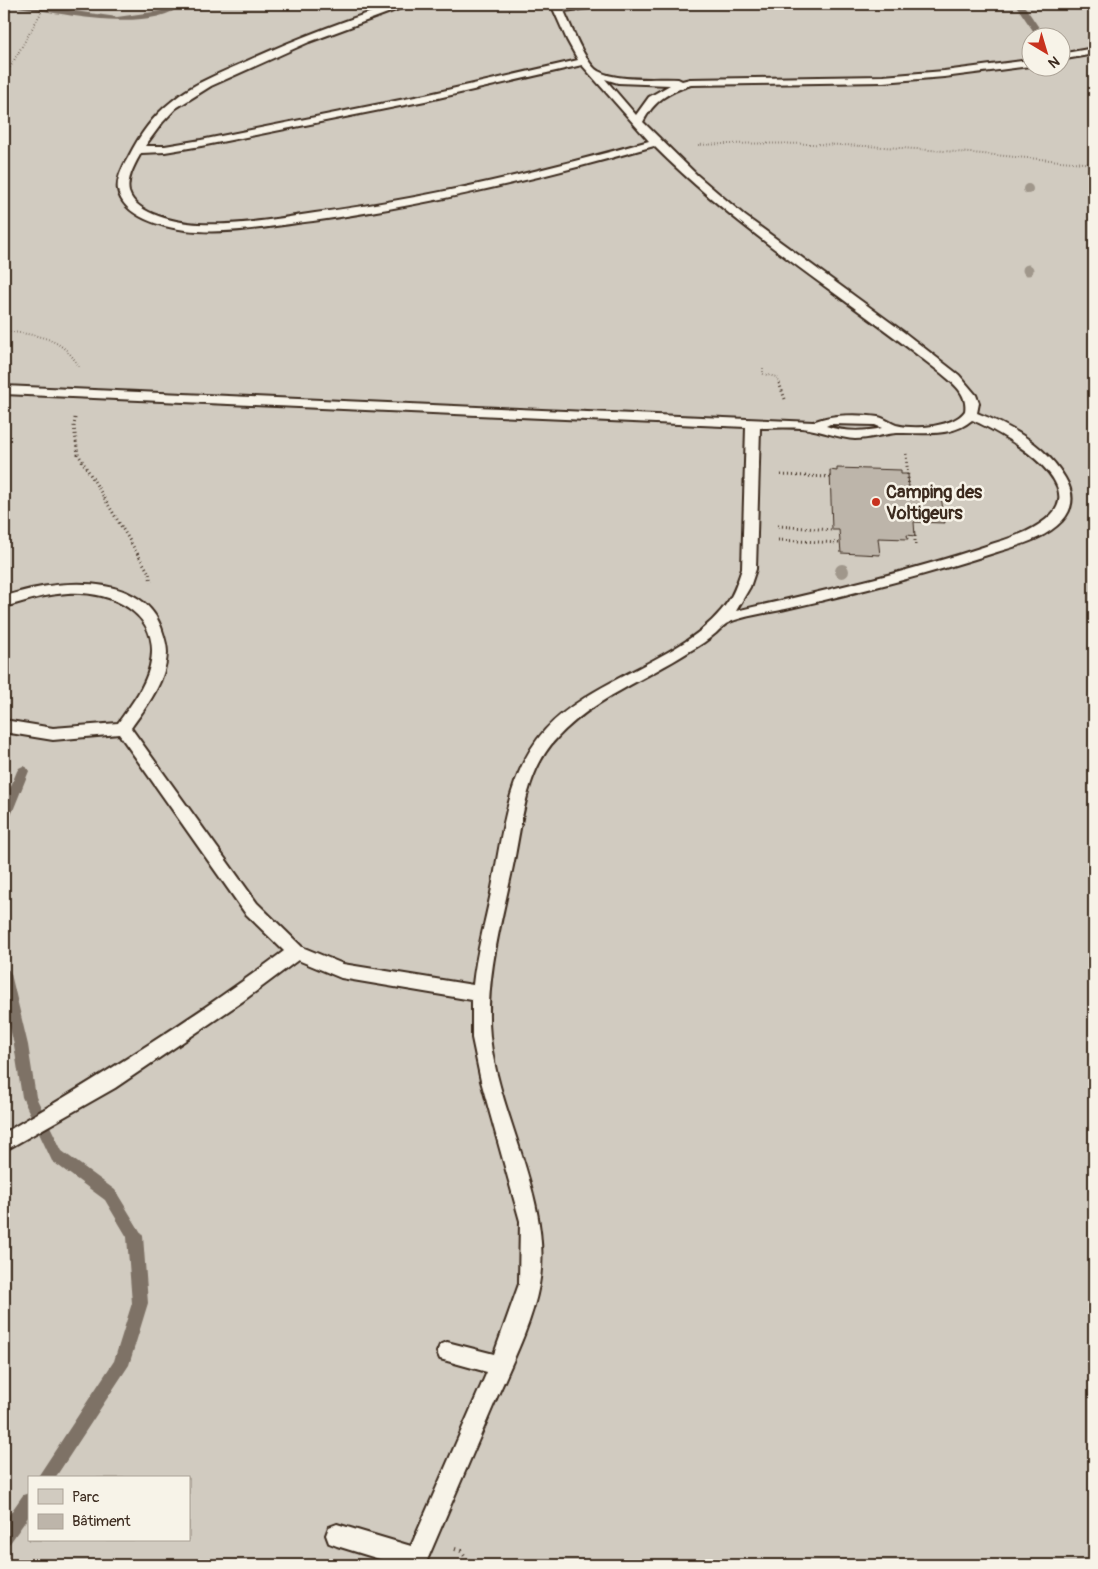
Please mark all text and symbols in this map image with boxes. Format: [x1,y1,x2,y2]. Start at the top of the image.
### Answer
north arrow [1020,28,1070,78]
text: N [1045,52,1063,71]
place label: Camping des Voltigeurs [886,481,983,525]
marker: Camping des Voltigeurs [870,496,882,508]
legend [28,1476,190,1542]
text: Parc [72,1488,100,1507]
text: Bâtiment [72,1512,132,1531]

